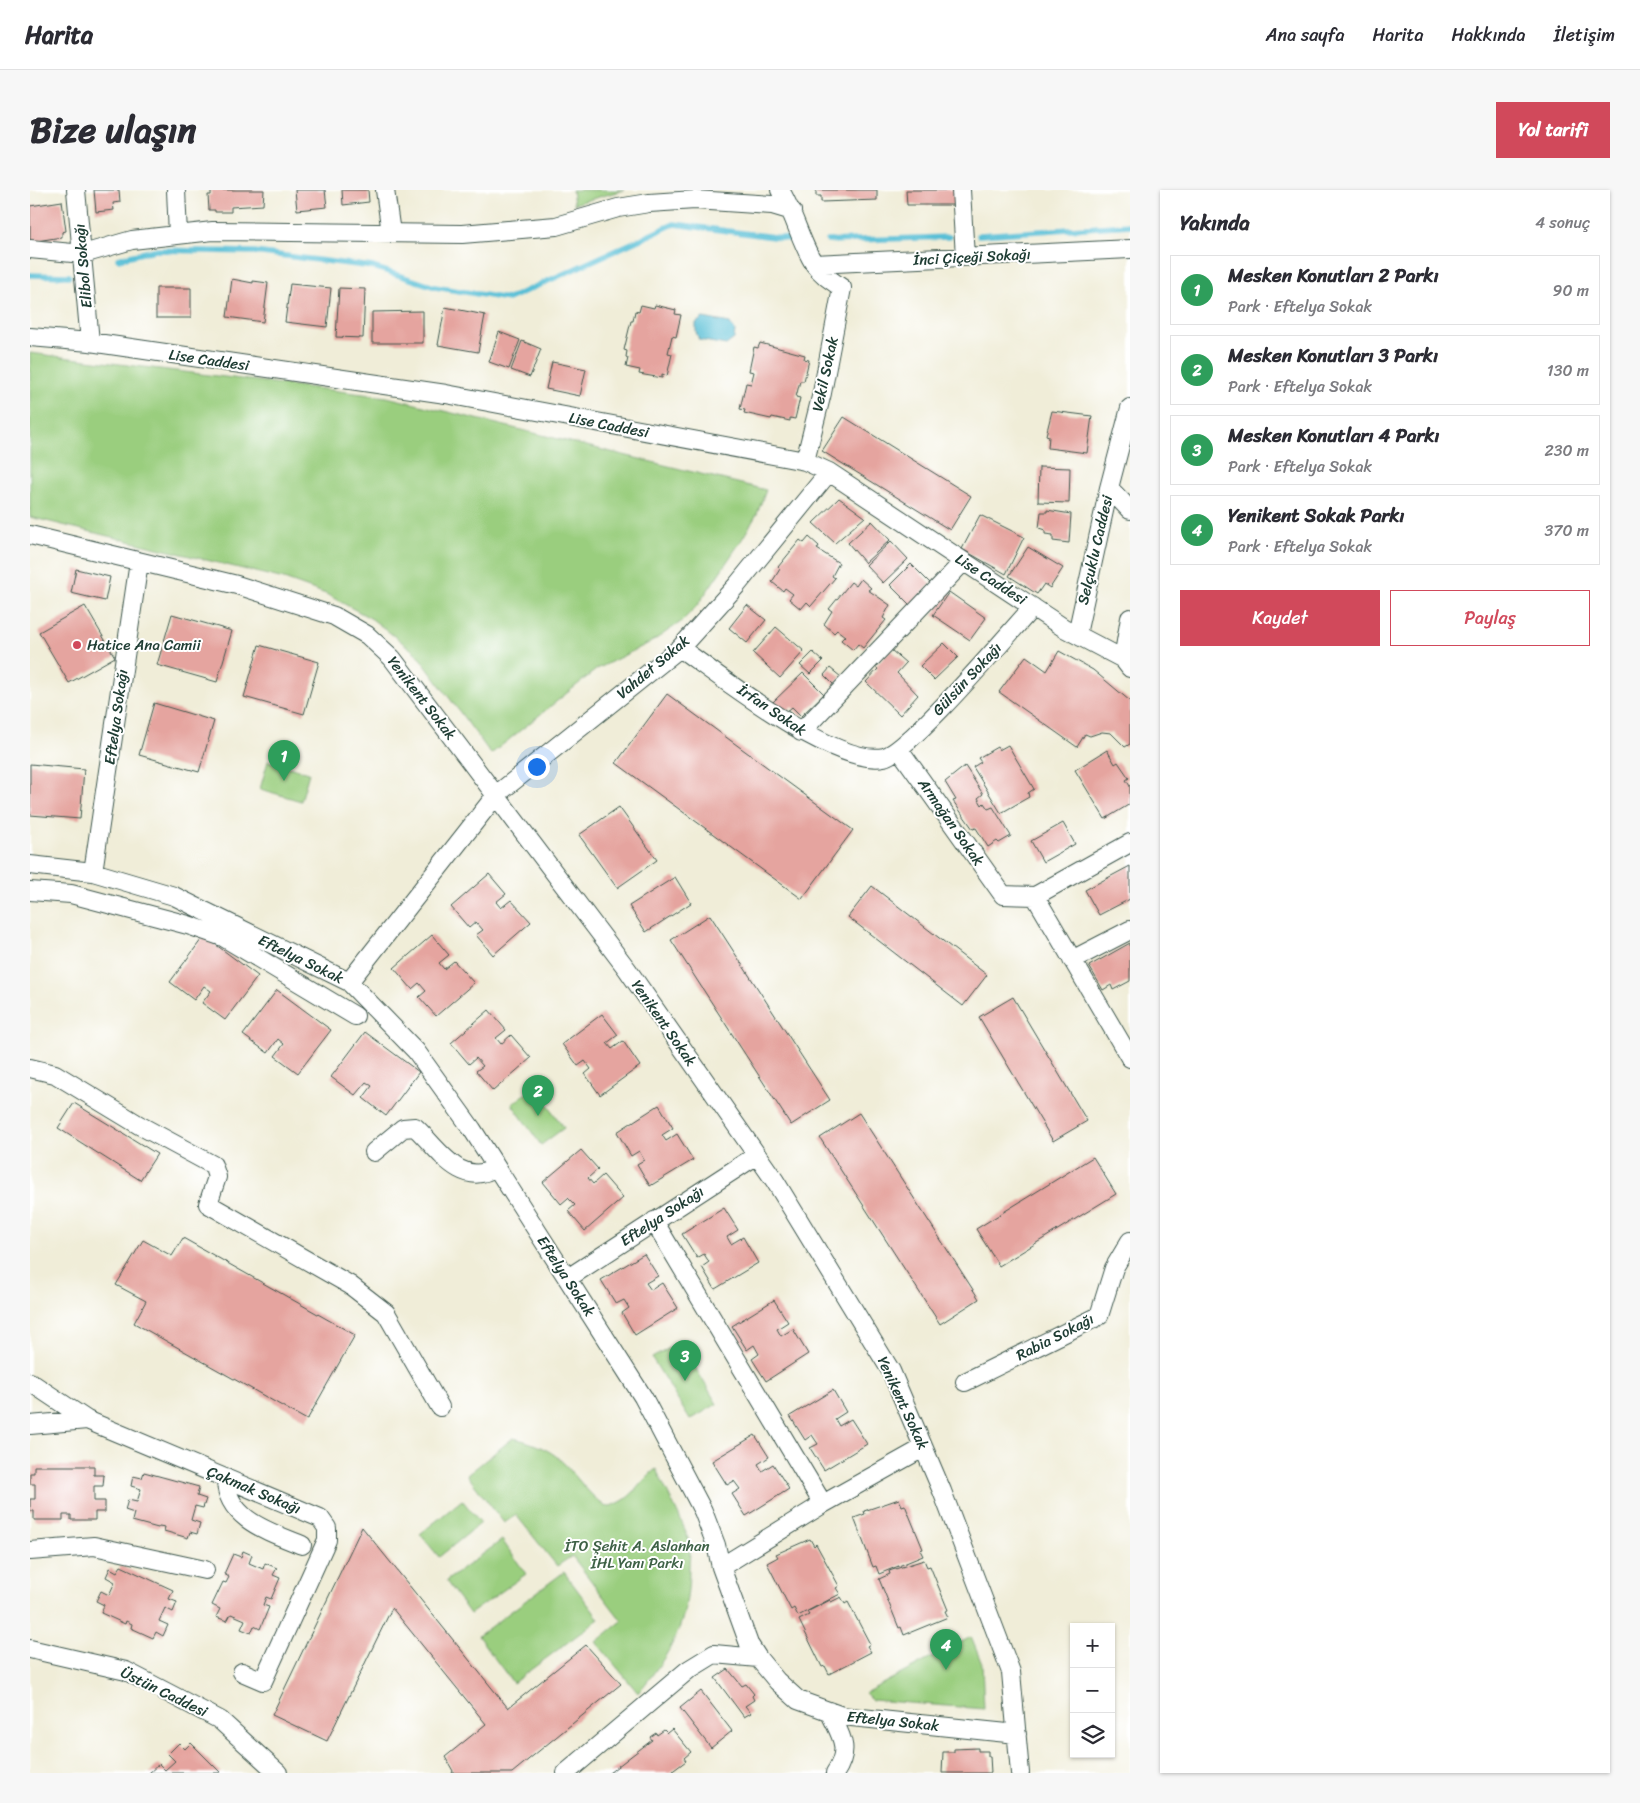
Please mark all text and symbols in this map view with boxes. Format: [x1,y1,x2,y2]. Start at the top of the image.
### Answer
text: Harita [25,14,93,56]
text: Ana sayfa [1266,19,1344,51]
text: Harita [1372,19,1423,51]
text: Hakkında [1451,19,1526,51]
text: İletişim [1554,19,1615,51]
text: Bize ulaşın [30,99,196,161]
button: Yol tarifi [1496,102,1610,158]
text: Yakında [1180,204,1250,242]
text: 4 sonuç [1535,208,1590,237]
street label: Elibol Sokağı [66,223,100,309]
street label: İnci Çiçeği Sokağı [912,241,1031,273]
text: Mesken Konutları 2 Parkı [1228,259,1439,292]
text: 1 [1194,276,1200,305]
text: 90 m [1553,276,1589,305]
text: Park · Eftelya Sokak [1228,292,1372,321]
street label: Vekil Sokak [804,333,846,414]
text: Mesken Konutları 3 Parkı [1228,339,1438,372]
street label: Lise Caddesi [167,341,252,379]
text: 2 [1192,356,1202,385]
text: 130 m [1547,356,1589,385]
text: Park · Eftelya Sokak [1228,372,1372,401]
street label: Lise Caddesi [567,405,652,446]
text: Mesken Konutları 4 Parkı [1228,419,1440,452]
text: 3 [1193,436,1201,465]
text: 230 m [1544,436,1589,465]
text: Park · Eftelya Sokak [1228,452,1372,481]
street label: Selçuklu Caddesi [1070,492,1120,607]
text: Yenikent Sokak Parkı [1228,499,1405,532]
text: 4 [1192,516,1202,545]
text: 370 m [1545,516,1589,545]
text: Park · Eftelya Sokak [1228,532,1372,561]
street label: Lise Caddesi [950,546,1033,612]
button: Kaydet [1180,590,1380,646]
button: Paylaş [1390,590,1590,646]
street label: Vahdet Sokak [611,628,696,706]
place label: Hatice Ana Camii [87,632,201,658]
street label: Gülsün Sokağı [926,636,1008,722]
marker: Hatice Ana Camii [71,639,83,651]
street label: Yenikent Sokak [381,650,463,746]
street label: Eftelya Sokağı [96,668,136,766]
street label: İrfan Sokak [731,677,812,743]
pin: 1 [268,740,300,781]
your location [524,754,550,780]
street label: Armağan Sokak [910,772,991,871]
street label: Eftelya Sokak [254,927,349,991]
street label: Yenikent Sokak [624,974,704,1072]
pin: 2 [522,1075,554,1116]
street label: Eftelya Sokağı [615,1179,709,1253]
street label: Eftelya Sokak [530,1230,603,1323]
street label: Rabia Sokağı [1011,1306,1099,1368]
pin: 3 [669,1340,701,1381]
street label: Yenikent Sokak [870,1352,936,1454]
street label: Çakmak Sokağı [203,1459,305,1521]
park label: İTO Şehit A. Aslanhan İHL Yanı Parkı [563,1533,710,1576]
map controls [1070,1623,1115,1758]
button: + [1070,1623,1115,1668]
pin: 4 [930,1629,962,1670]
street label: Üstün Caddesi [116,1660,213,1725]
button: − [1070,1668,1115,1713]
street label: Eftelya Sokak [846,1703,941,1739]
button: layers [1070,1713,1115,1758]

